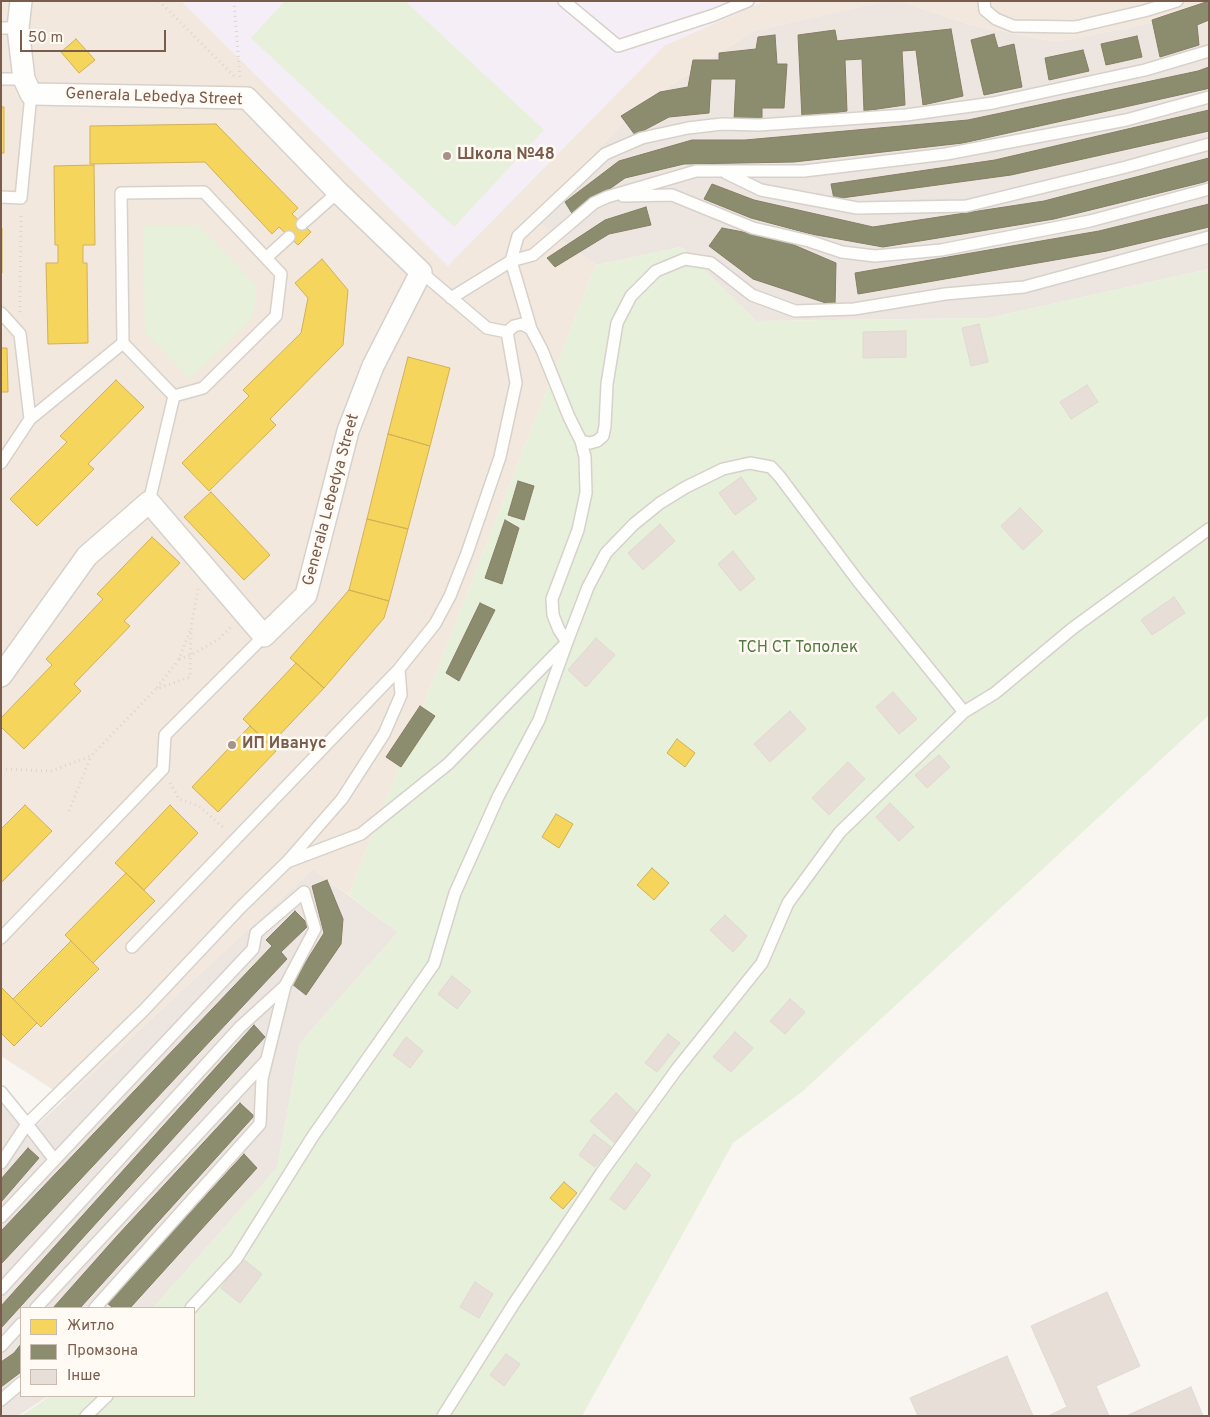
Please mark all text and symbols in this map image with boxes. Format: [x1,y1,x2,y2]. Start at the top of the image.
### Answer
scale bar [22,20,169,52]
text: 50 m [28,29,63,48]
street label: Generala Lebedya Street [65,85,243,111]
place label: Школа №48 [457,146,555,166]
marker: Школа №48 [441,150,453,162]
street label: Generala Lebedya Street [300,412,364,588]
park label: ТСН СТ Тополек [738,639,858,659]
place label: ИП Иванус [242,735,327,755]
marker: ИП Иванус [226,739,238,751]
legend [20,1307,195,1397]
text: Житло [67,1317,114,1336]
text: Промзона [67,1342,138,1361]
text: Інше [67,1367,101,1386]

